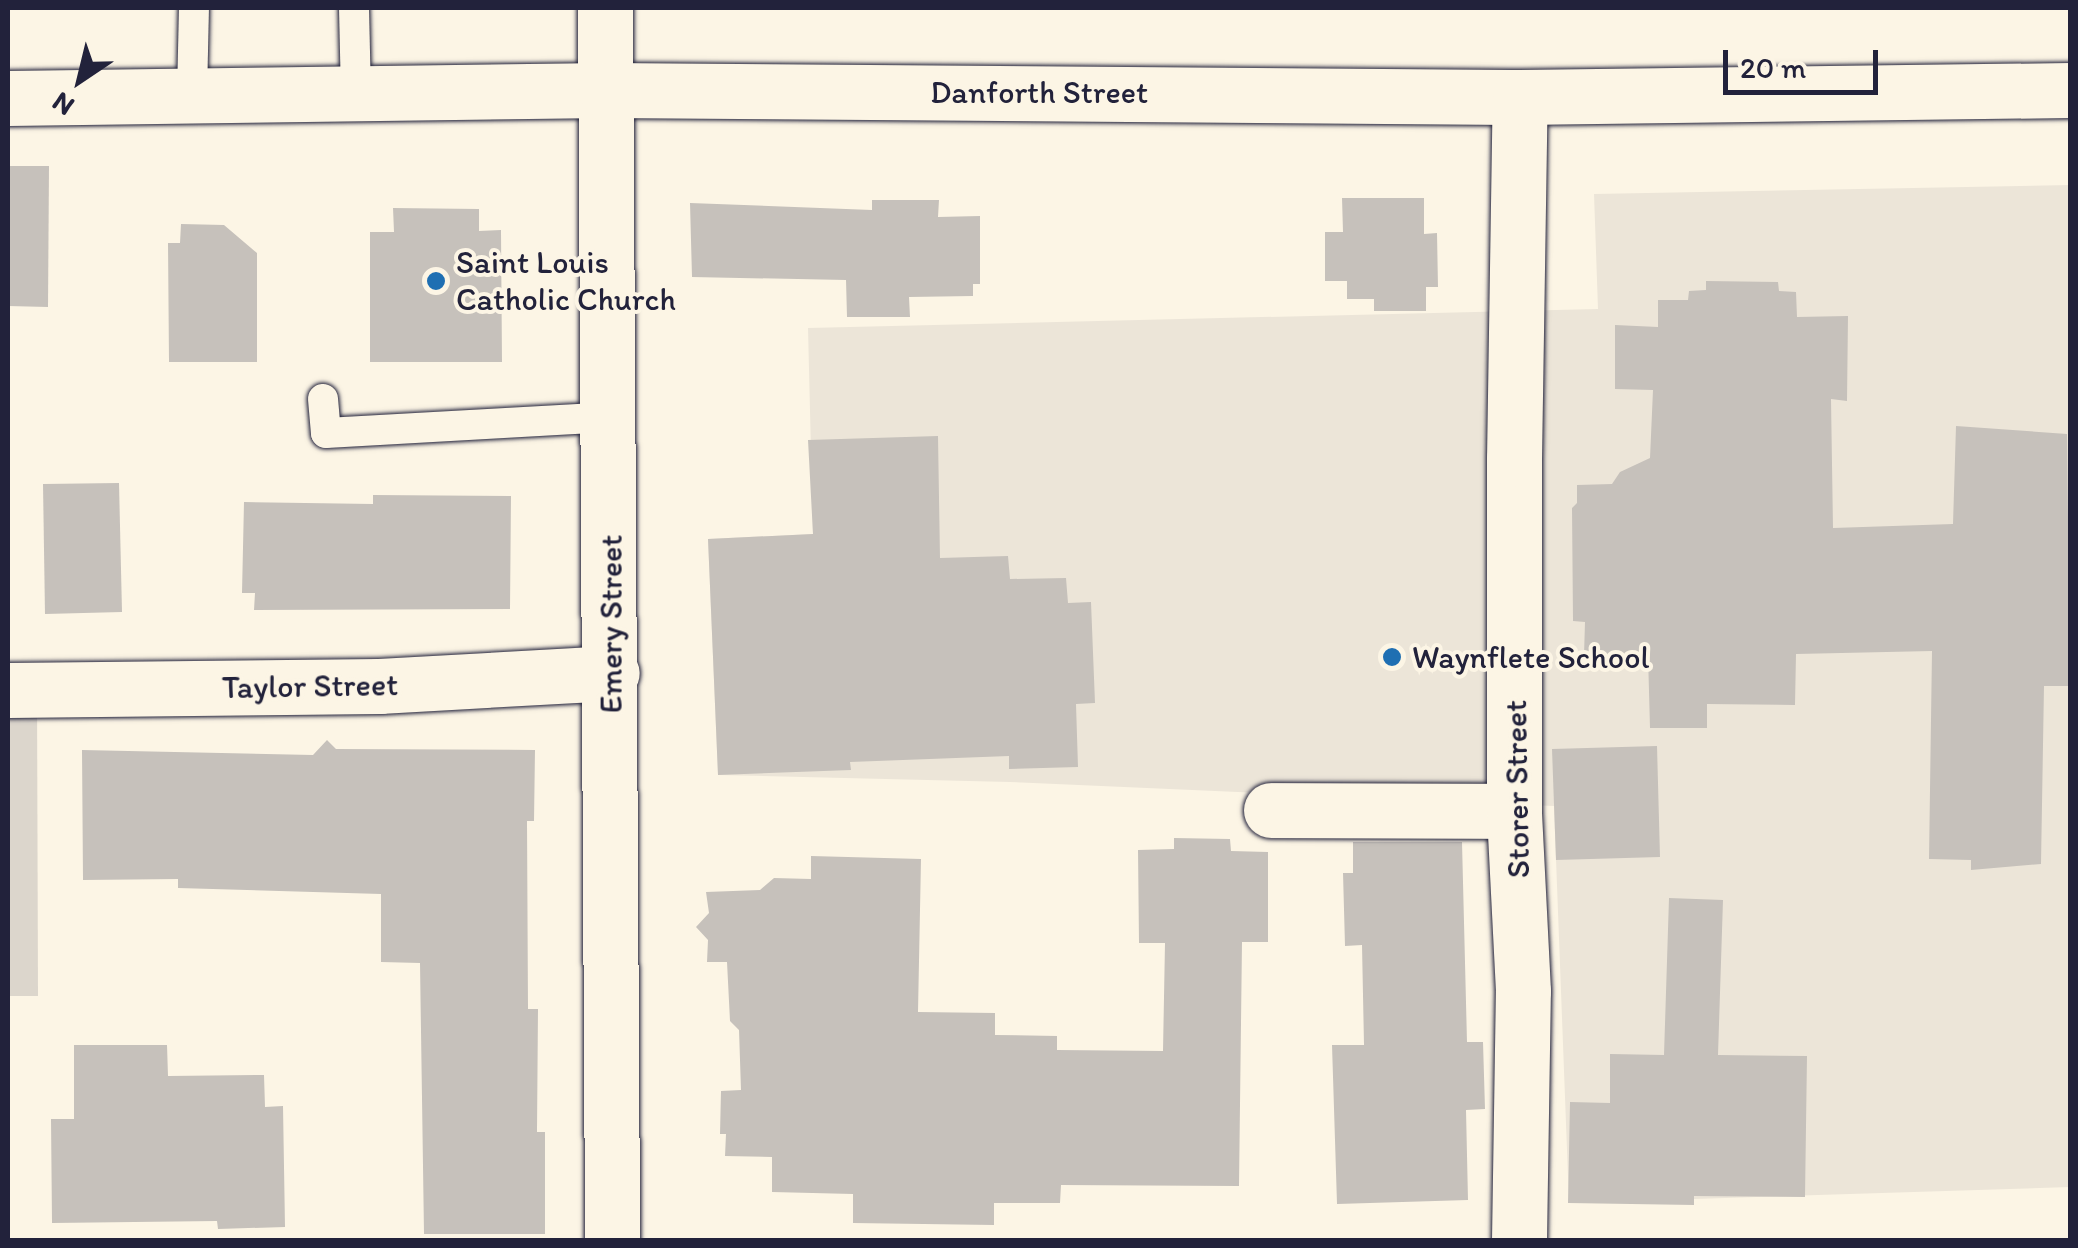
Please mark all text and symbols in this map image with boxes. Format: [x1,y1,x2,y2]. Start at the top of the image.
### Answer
north arrow [30,30,130,130]
scale bar [1728,30,1883,92]
text: 20 m [1740,49,1806,86]
street label: Danforth Street [930,73,1148,111]
text: N [45,85,80,124]
place label: Saint Louis Catholic Church [456,244,677,319]
marker: Saint Louis Catholic Church [425,270,447,292]
street label: Emery Street [592,535,630,713]
place label: Waynflete School [1412,638,1649,676]
marker: Waynflete School [1381,646,1403,668]
street label: Taylor Street [222,665,398,707]
street label: Storer Street [1496,700,1538,878]

